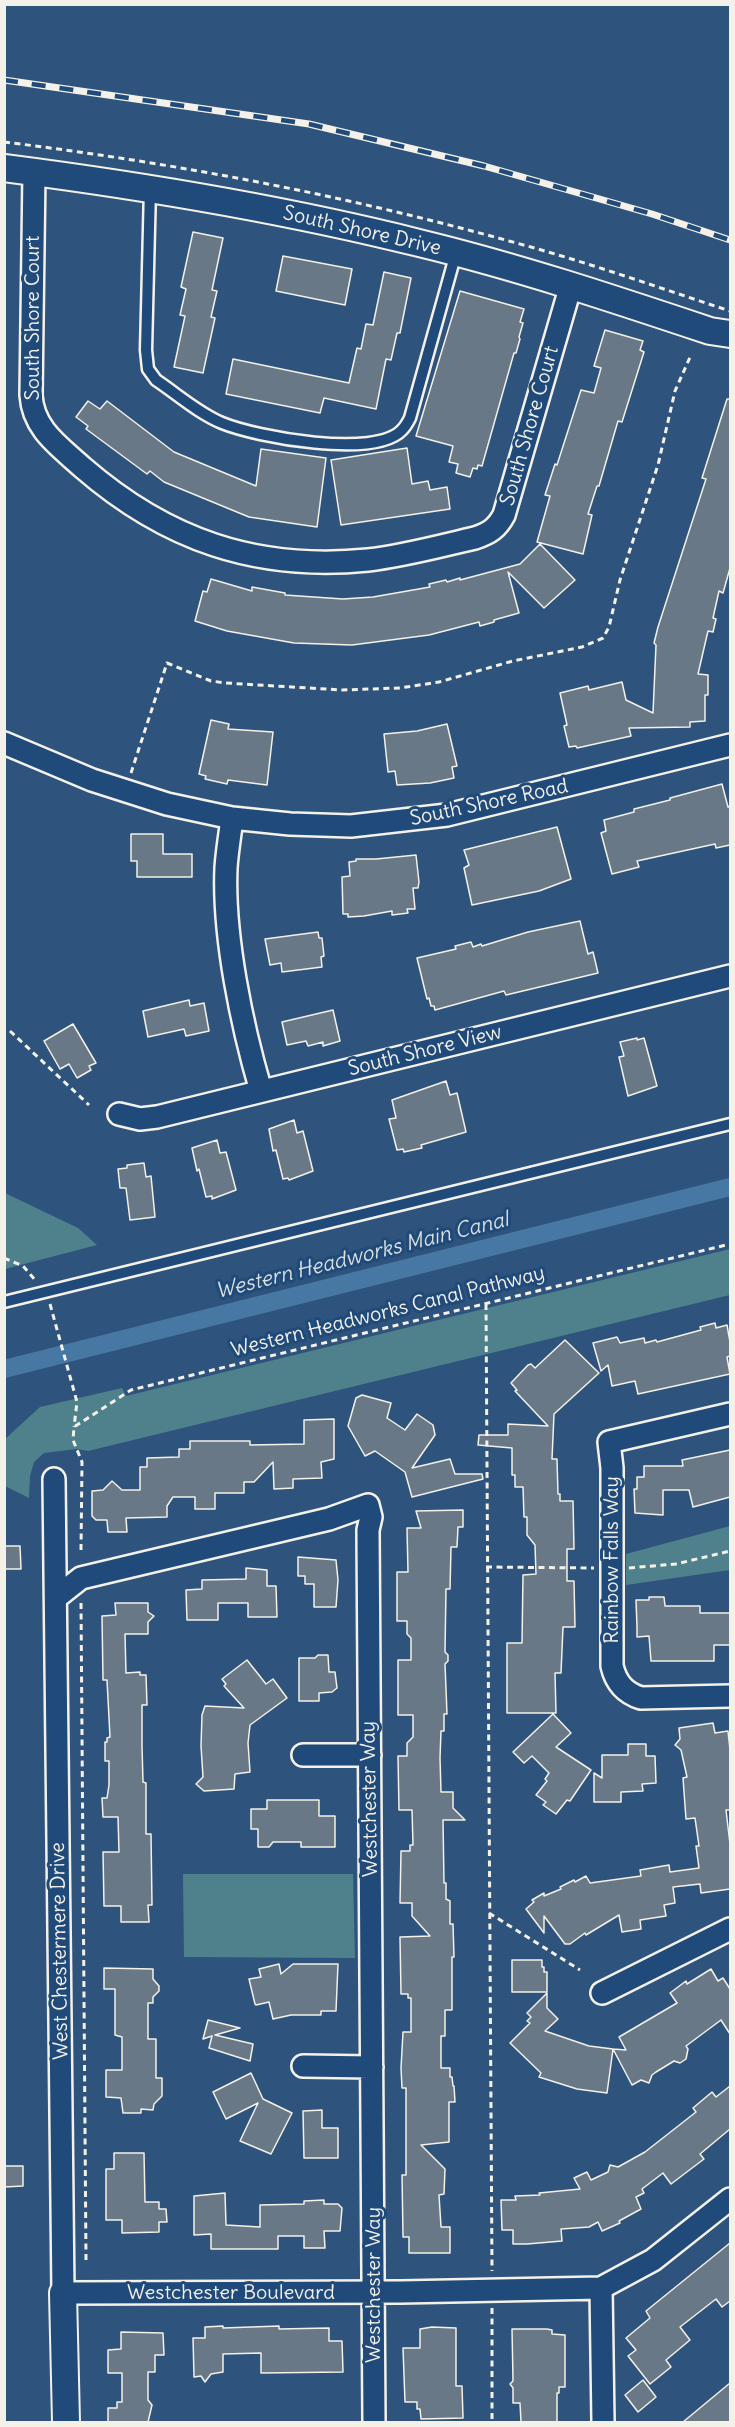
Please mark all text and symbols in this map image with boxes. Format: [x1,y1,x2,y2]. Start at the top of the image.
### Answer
street label: South Shore Drive [281,201,443,261]
street label: South Shore Court [21,236,45,400]
street label: South Shore Court [496,343,564,509]
street label: South Shore Road [408,775,570,831]
street label: South Shore View [346,1020,504,1082]
water label: Western Headworks Main Canal [213,1207,511,1305]
street label: Western Headworks Canal Pathway [229,1261,547,1363]
street label: Rainbow Falls Way [600,1476,624,1644]
street label: Westchester Way [357,1721,383,1877]
street label: West Chestermere Drive [46,1842,74,2060]
street label: Westchester Way [362,2207,386,2363]
street label: Westchester Boulevard [127,2281,335,2305]

